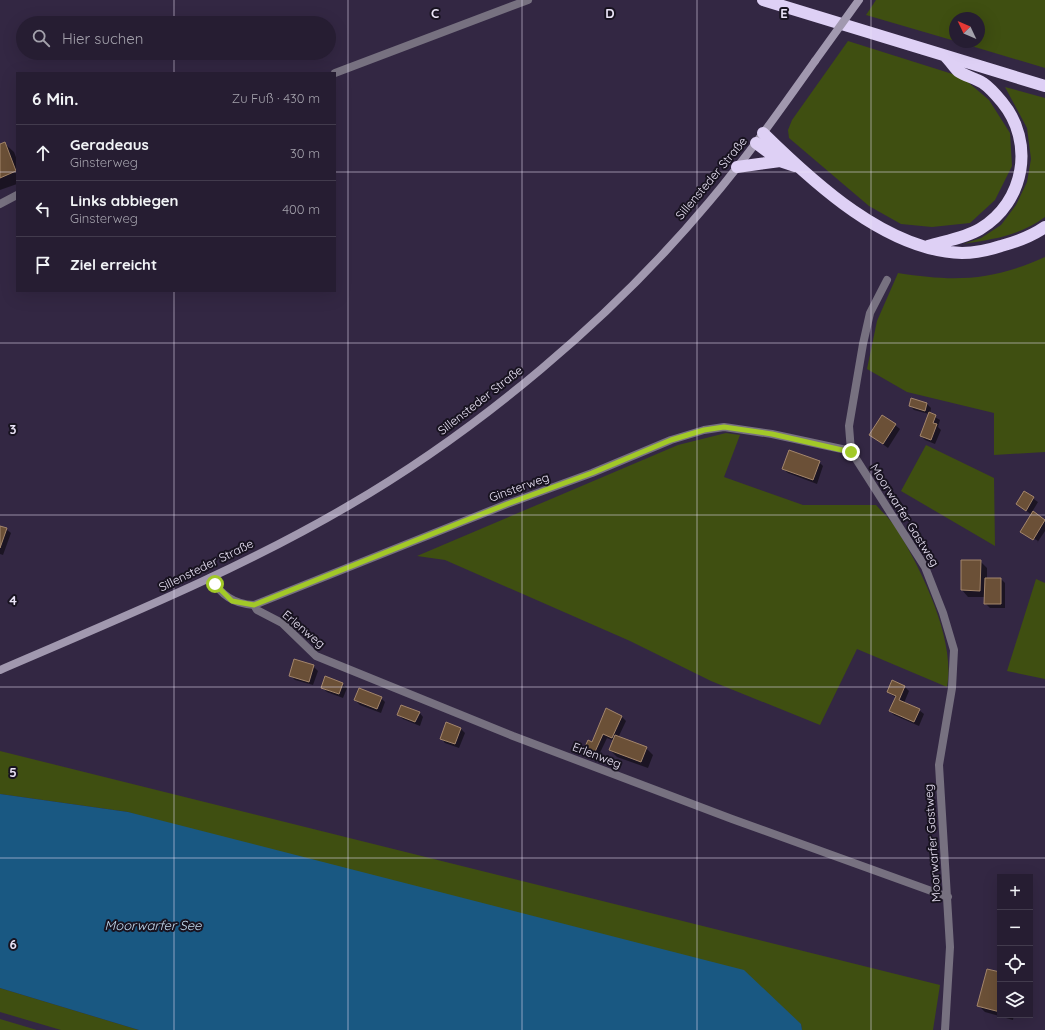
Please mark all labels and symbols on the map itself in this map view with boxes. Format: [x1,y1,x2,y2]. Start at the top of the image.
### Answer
text: C [431,5,439,21]
text: D [605,5,615,21]
text: E [780,5,788,21]
north arrow [949,12,985,48]
street label: Sillensteder Straße [672,133,750,222]
street label: Sillensteder Straße [435,362,526,438]
text: 3 [10,421,17,437]
route end [842,443,860,461]
street label: Moorwarfer Gastweg [867,461,943,569]
street label: Ginsterweg [487,469,551,505]
street label: Sillensteder Straße [156,535,256,594]
route start [206,575,224,593]
text: 4 [9,592,17,608]
street label: Erlenweg [280,607,328,651]
street label: Erlenweg [570,739,624,771]
text: 5 [9,764,17,780]
street label: Moorwarfer Gastweg [920,783,944,903]
water label: Moorwarfer See [105,917,202,933]
text: 6 [9,936,17,952]

